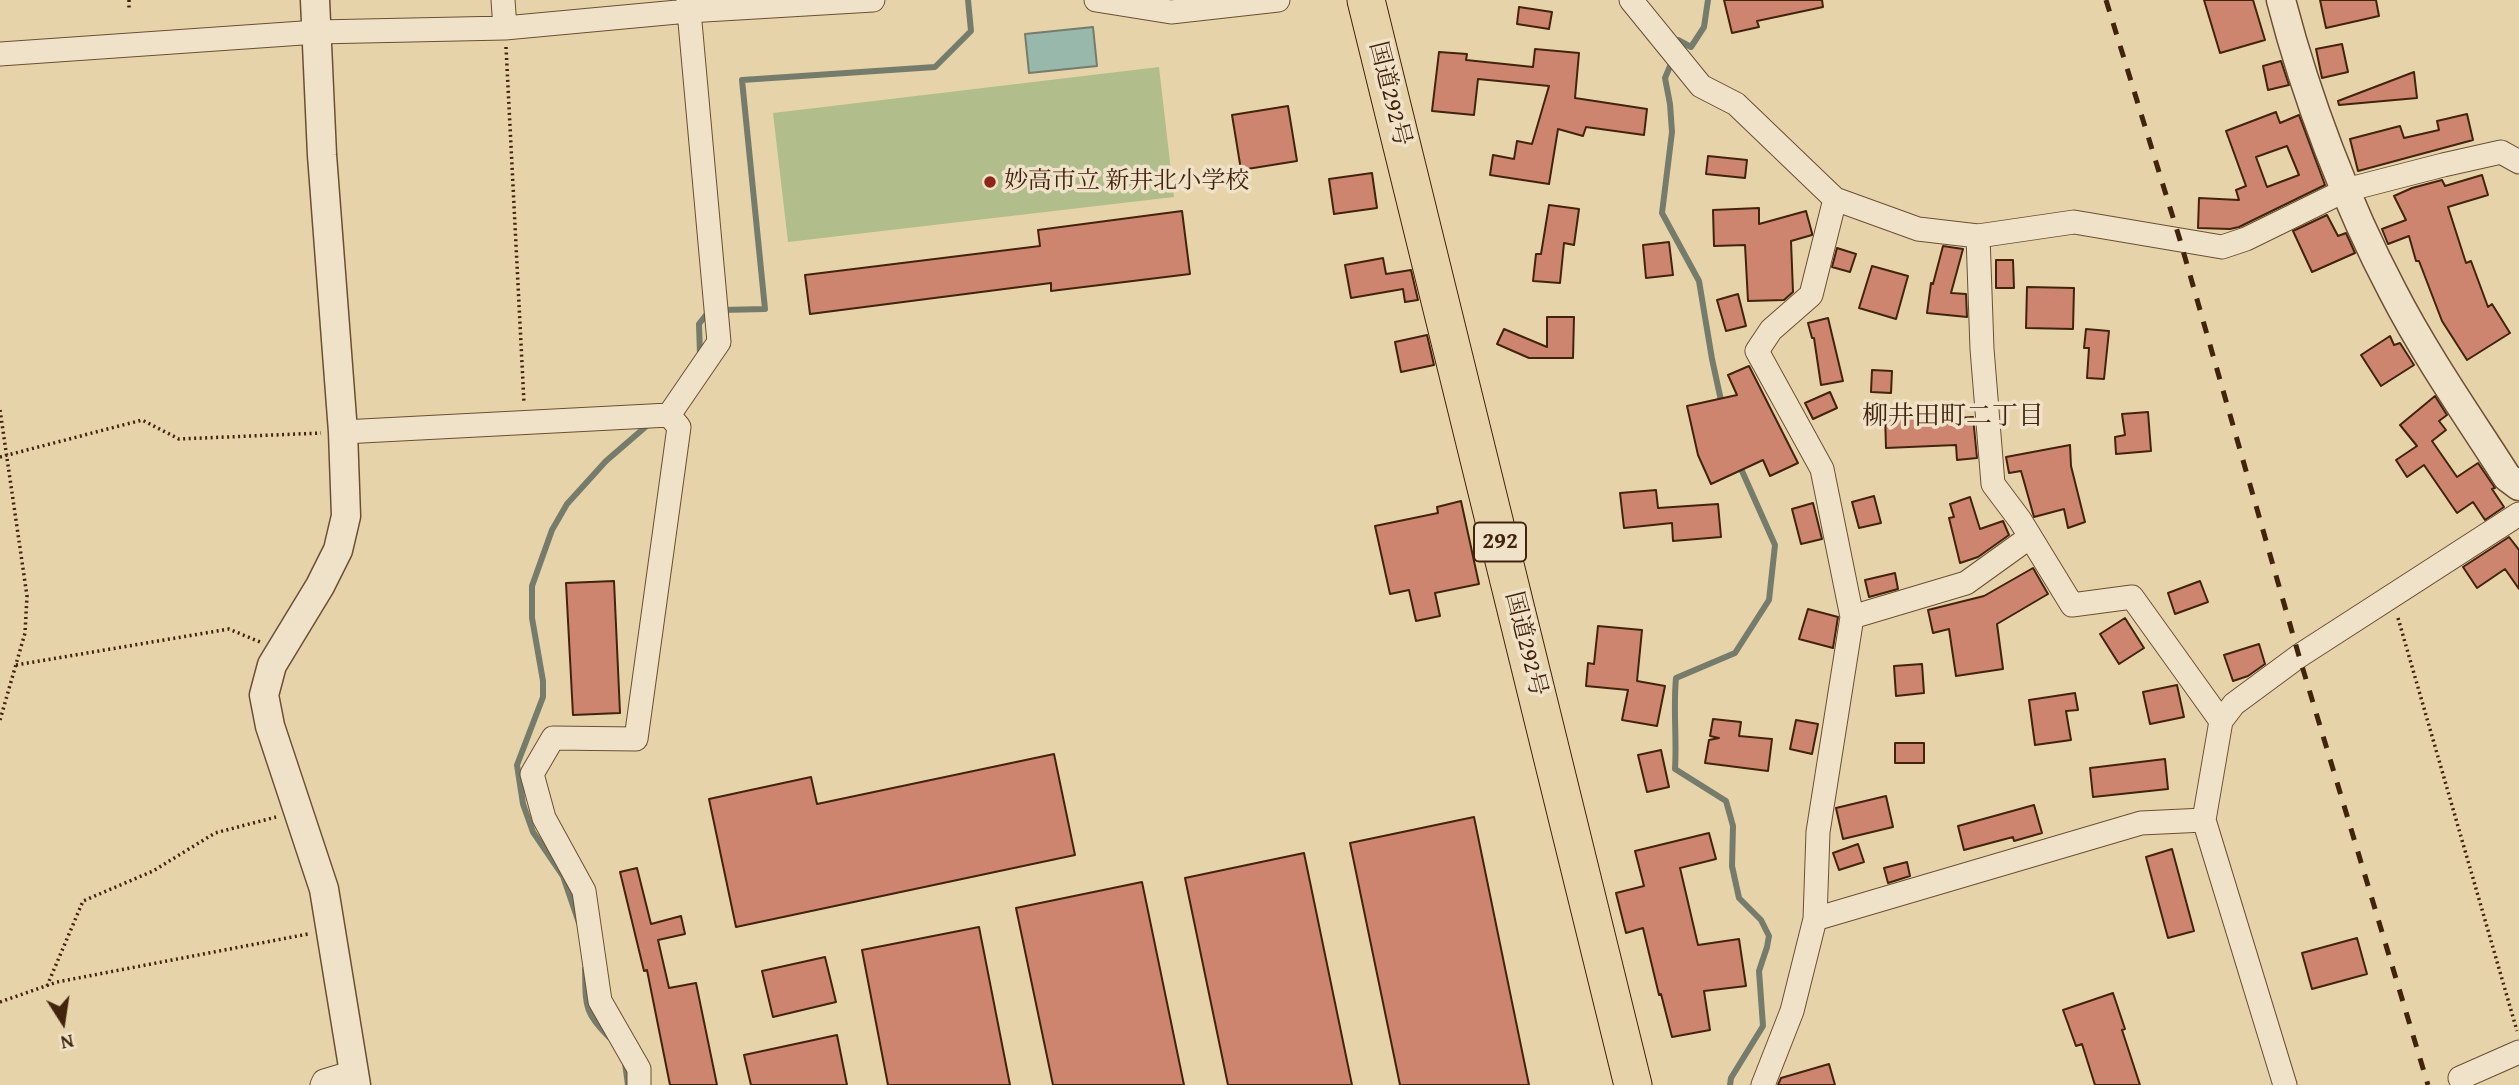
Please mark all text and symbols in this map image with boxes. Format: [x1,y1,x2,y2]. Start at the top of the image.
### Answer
street label: 国道292号 [1362,39,1416,149]
place label: 妙高市立 新井北小学校 [1004,168,1249,196]
marker: 妙高市立 新井北小学校 [982,174,998,190]
district label: 柳井田町二丁目 [1862,401,2044,433]
road number: 292 [1474,522,1526,562]
street label: 国道292号 [1498,589,1552,699]
north arrow [28,987,98,1057]
text: N [58,1028,76,1058]

